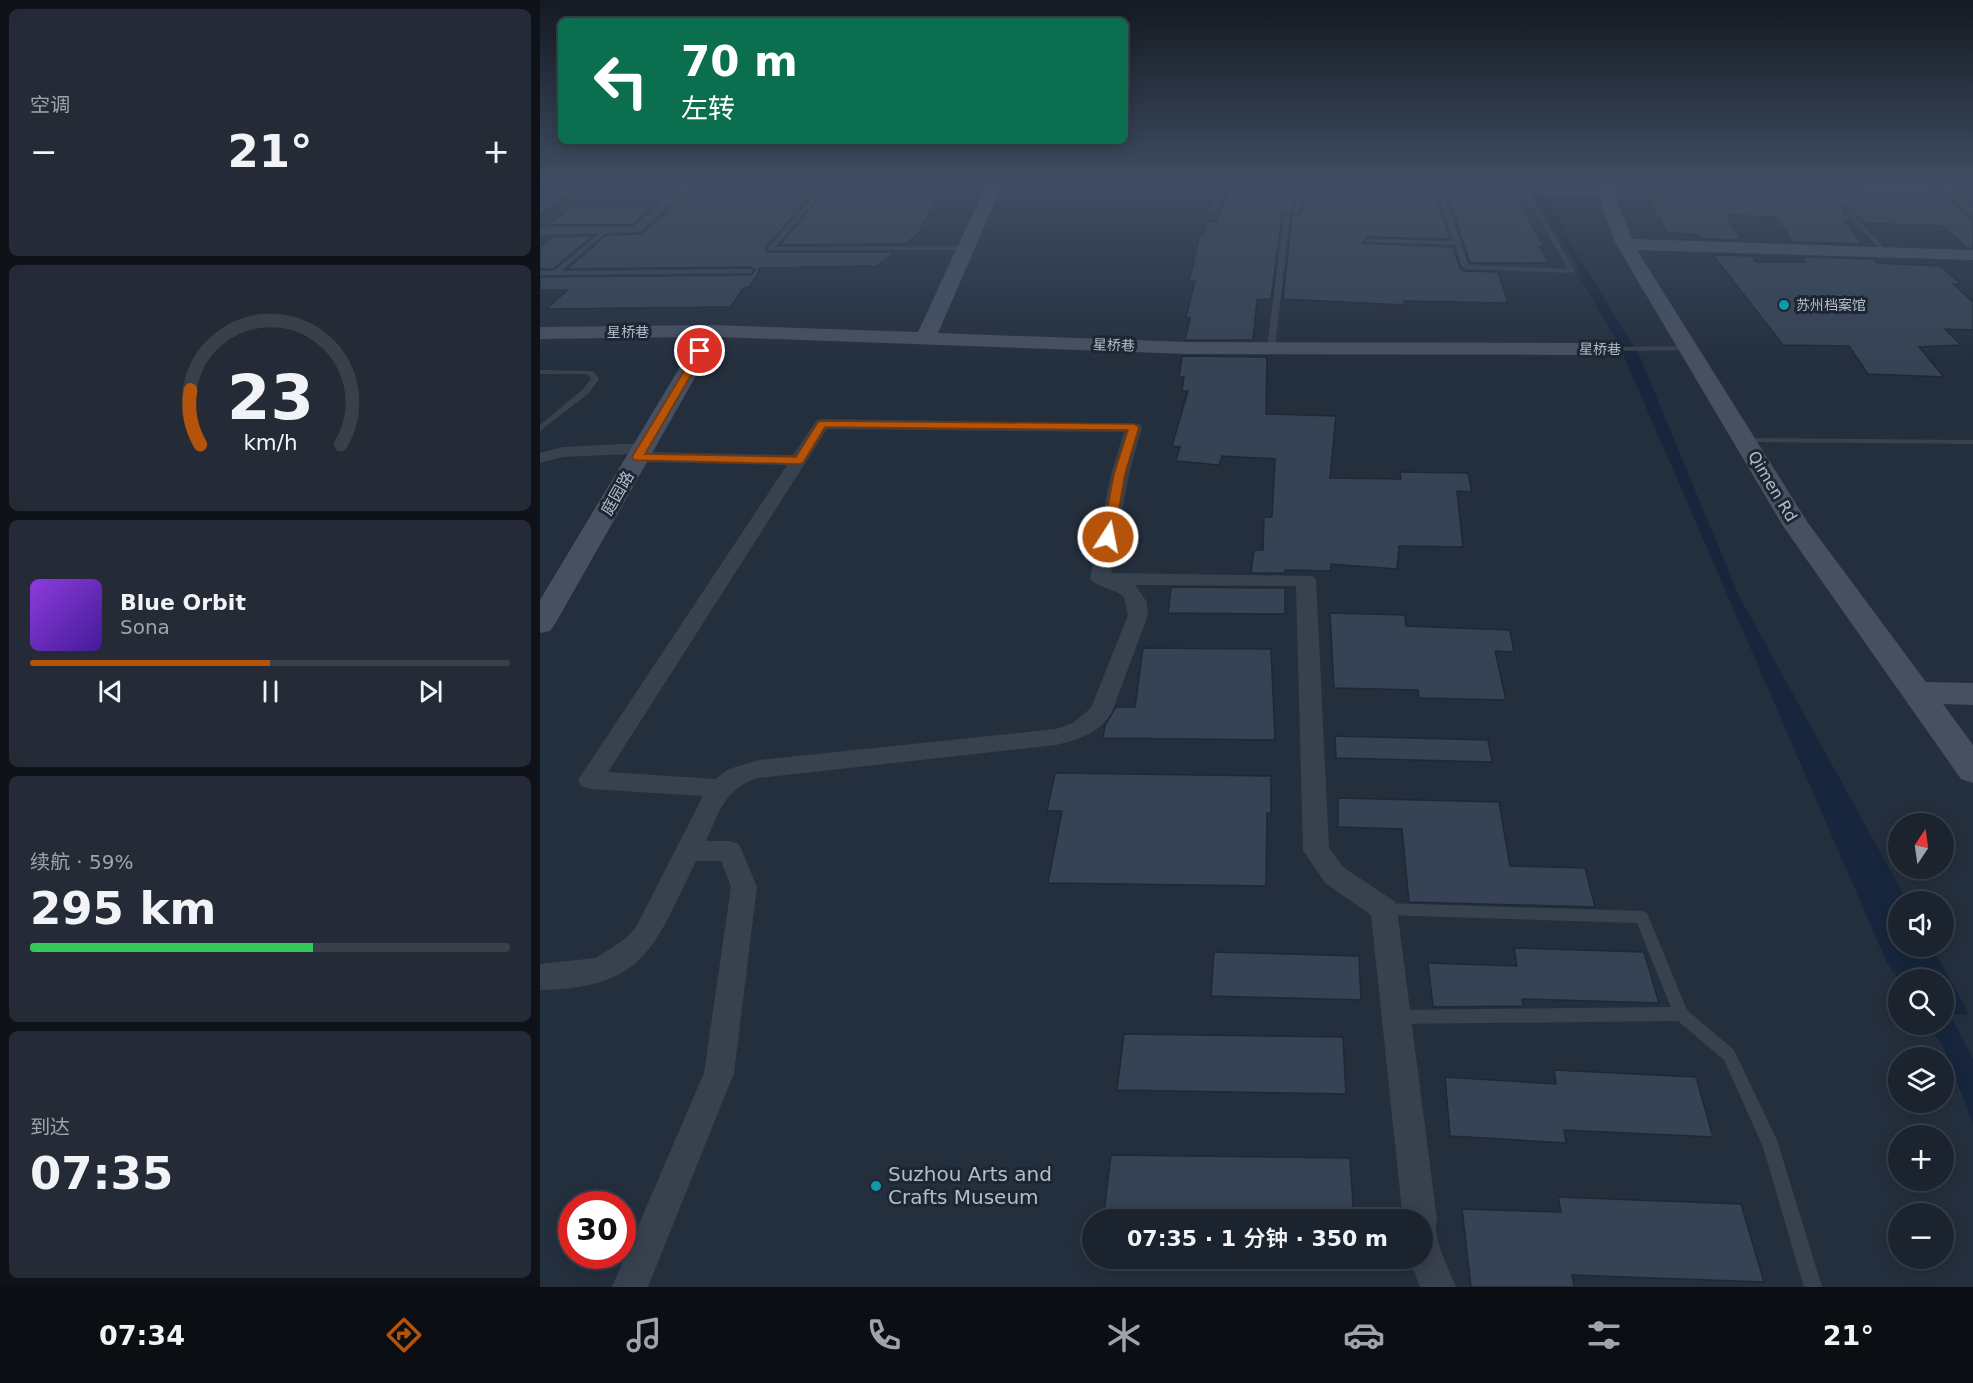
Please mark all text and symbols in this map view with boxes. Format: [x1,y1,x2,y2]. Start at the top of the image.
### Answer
text: 70 m [681,37,798,86]
icon: left [582,42,660,120]
text: 空调 [30,93,70,117]
text: 左转 [681,93,735,124]
text: 21° [227,125,313,178]
text: − [30,132,58,171]
text: + [482,132,510,171]
place label: 苏州档案馆 [1796,297,1866,313]
marker: 苏州档案馆 [1777,298,1791,312]
street label: 星桥巷 [607,324,649,340]
pin [674,325,725,376]
icon: arrive [683,334,716,367]
street label: 星桥巷 [1093,336,1135,354]
street label: 星桥巷 [1579,341,1621,357]
text: 23 [227,361,313,434]
text: km/h [243,430,297,455]
street label: Qimen Rd [1744,448,1801,525]
street label: 庭园路 [597,468,638,519]
position arrow [1076,505,1140,569]
text: Blue Orbit [120,590,246,615]
text: Sona [120,615,170,639]
icon: previous [94,675,127,708]
icon: pause [254,675,287,708]
icon: next [414,675,447,708]
north arrow [1888,813,1954,879]
map controls [1888,813,1954,1269]
text: 续航 · 59% [30,850,134,874]
text: 295 km [30,882,216,935]
button: sound [1888,891,1954,957]
button: search [1888,969,1954,1035]
button: layers [1888,1047,1954,1113]
text: 到达 [30,1115,70,1139]
button: + [1888,1125,1954,1191]
text: 07:35 [30,1147,173,1200]
place label: Suzhou Arts and Crafts Museum [888,1162,1052,1209]
marker: Suzhou Arts and Crafts Museum [869,1179,883,1193]
speed limit sign: 30 [558,1191,636,1269]
button: − [1888,1203,1954,1269]
text: 07:35 · 1 分钟 · 350 m [1127,1226,1388,1251]
icon: directions [383,1314,425,1356]
icon: music [623,1314,665,1356]
icon: phone [863,1314,905,1356]
icon: climate [1103,1314,1145,1356]
icon: car [1343,1314,1385,1356]
icon: filters [1583,1314,1625,1356]
text: 07:34 [99,1320,185,1351]
text: 21° [1823,1320,1874,1351]

